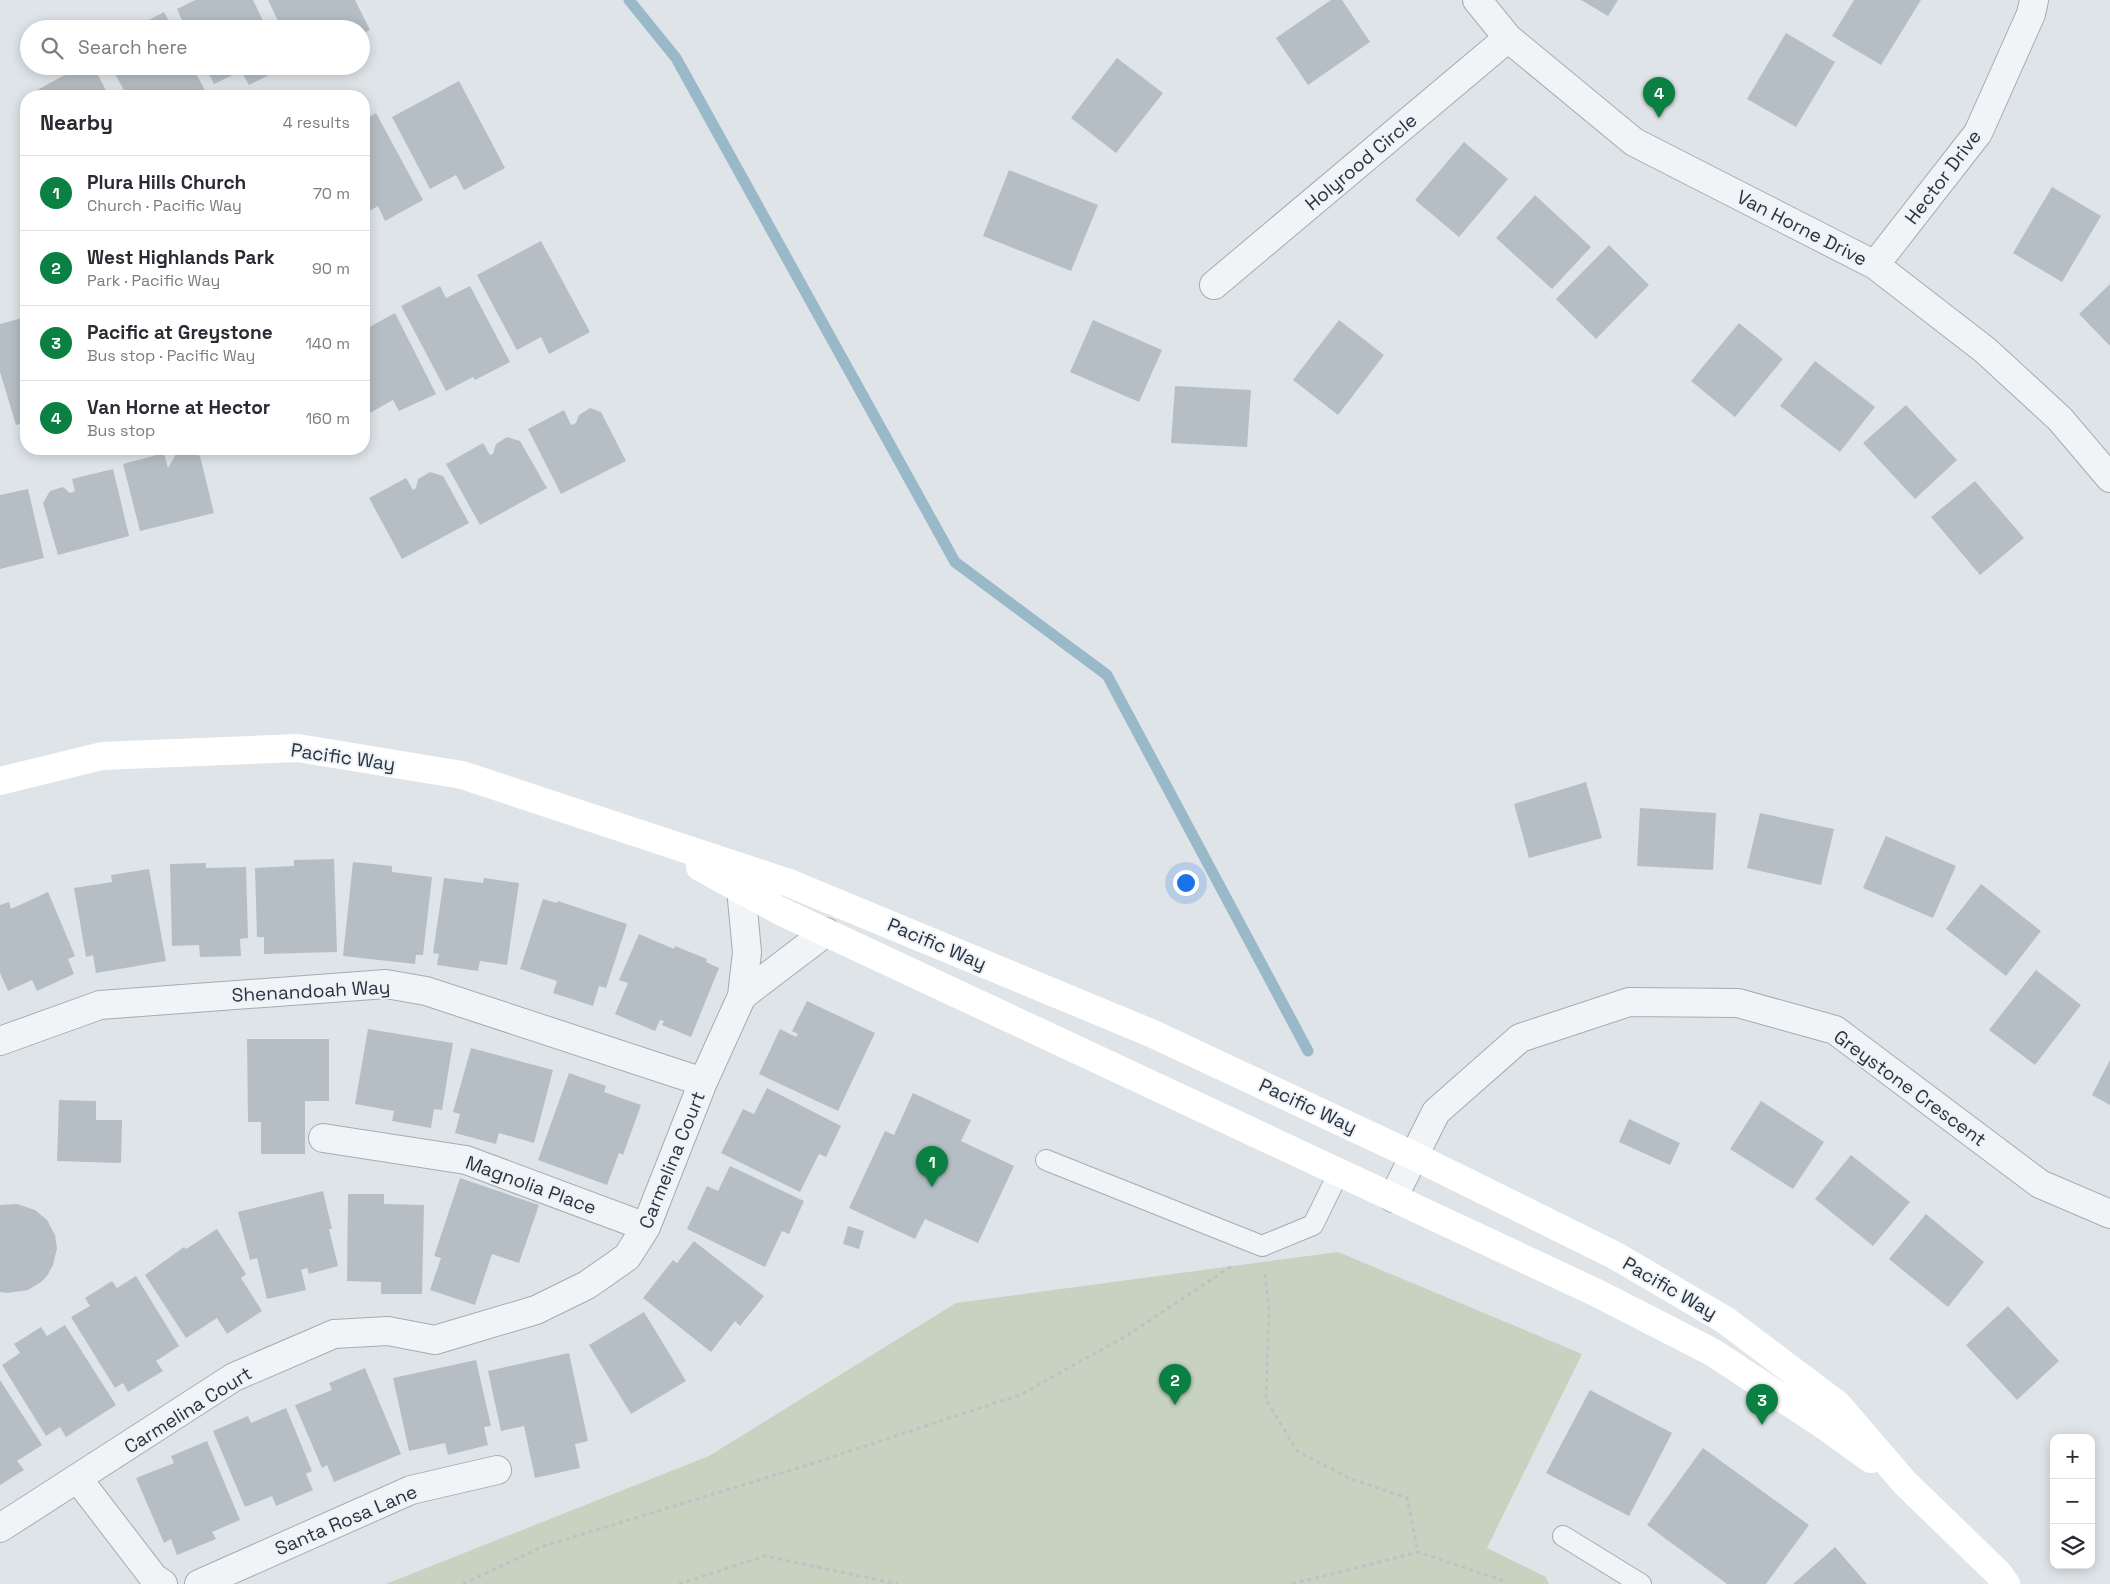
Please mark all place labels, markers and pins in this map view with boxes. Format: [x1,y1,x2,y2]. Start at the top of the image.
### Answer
pin: 4 [1643,77,1675,118]
pin: 1 [916,1146,948,1187]
pin: 2 [1159,1364,1191,1405]
pin: 3 [1746,1384,1778,1425]

